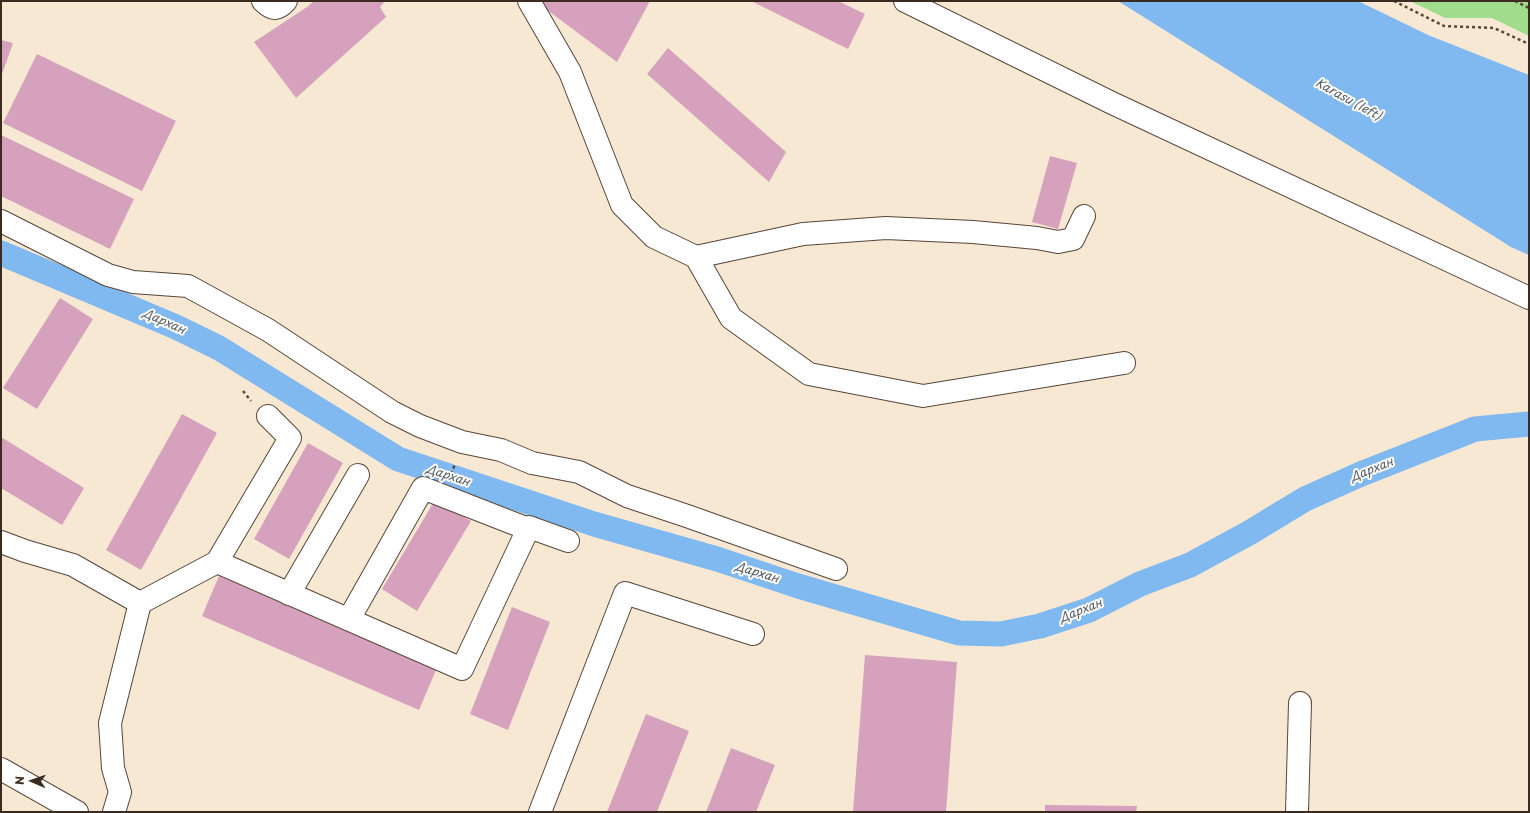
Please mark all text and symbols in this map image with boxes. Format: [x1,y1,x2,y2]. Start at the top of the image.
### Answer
water label: Karasu (left) [1313,76,1383,124]
water label: Дархан [141,306,187,338]
water label: Дархан [1349,455,1395,485]
water label: Дархан [425,462,471,490]
water label: Дархан [734,560,780,586]
water label: Дархан [1058,596,1104,626]
north arrow [12,761,52,801]
text: N [11,776,28,785]

